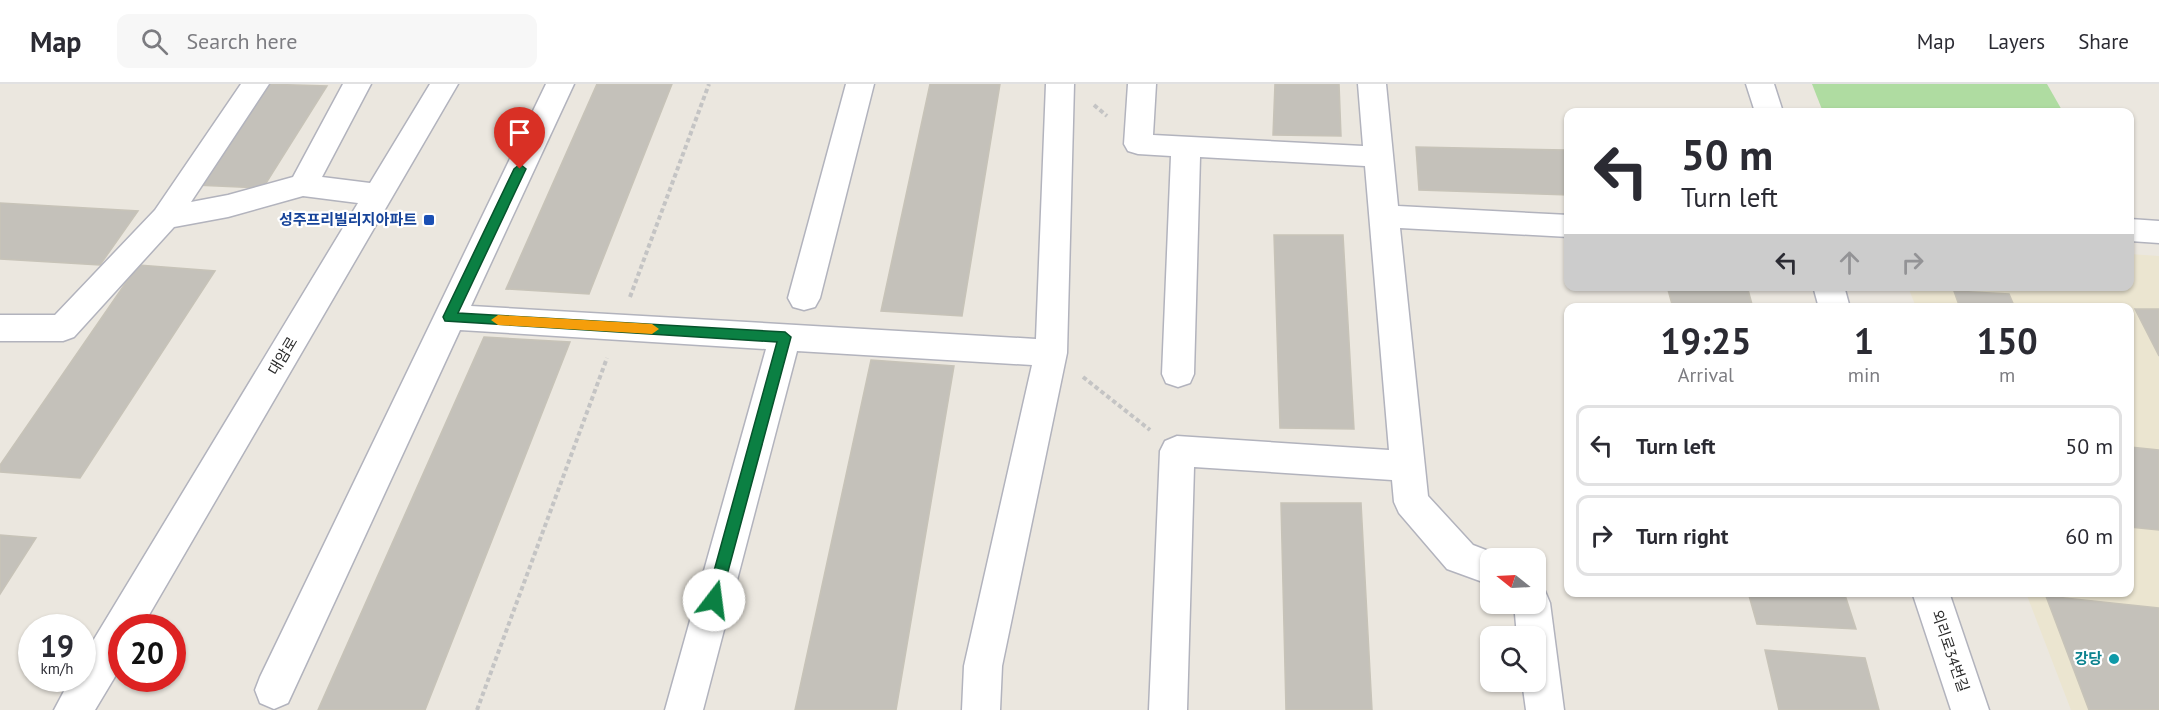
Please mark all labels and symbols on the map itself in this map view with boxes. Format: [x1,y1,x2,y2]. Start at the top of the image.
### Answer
pin [494,107,545,169]
place label: 성주프리빌리지아파트 [279,210,417,229]
marker: 성주프리빌리지아파트 [422,213,436,227]
street label: 대암로 [264,333,301,378]
north arrow [1480,548,1546,614]
position arrow [682,568,746,632]
street label: 외리로34번길 [1928,607,1973,694]
speed limit sign: 20 [108,614,186,692]
place label: 강당 [2074,649,2102,668]
marker: 강당 [2107,652,2121,666]

